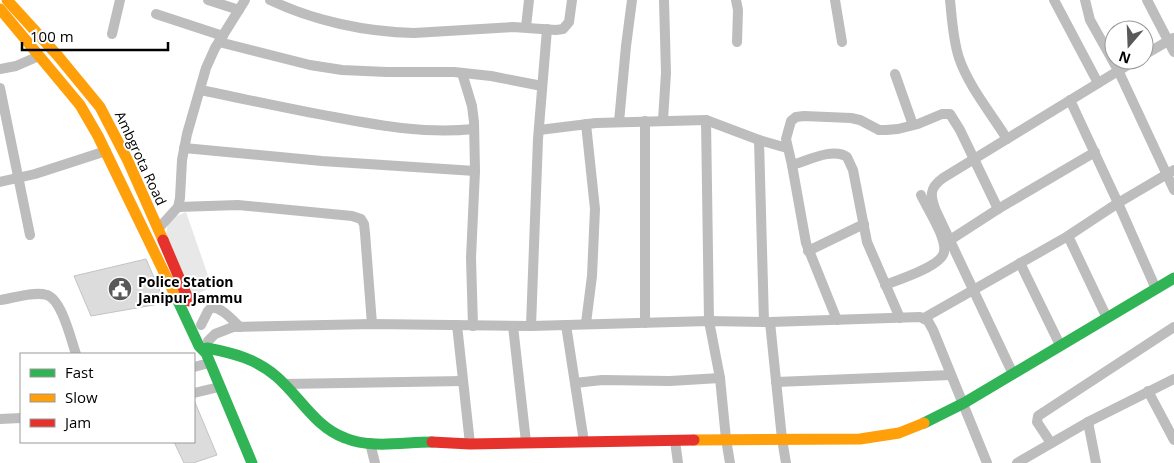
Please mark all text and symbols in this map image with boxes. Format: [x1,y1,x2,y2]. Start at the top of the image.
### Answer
scale bar [22,20,169,52]
north arrow [1104,20,1154,70]
text: 100 m [30,26,74,46]
text: N [1116,47,1133,69]
street label: Ambgrota Road [111,108,171,208]
place label: Police Station Janipur Jammu [136,272,242,307]
public building icon: Police Station Janipur Jammu [107,276,133,302]
legend [20,353,195,443]
text: Fast [65,362,94,382]
text: Slow [65,387,98,407]
text: Jam [63,412,91,432]

